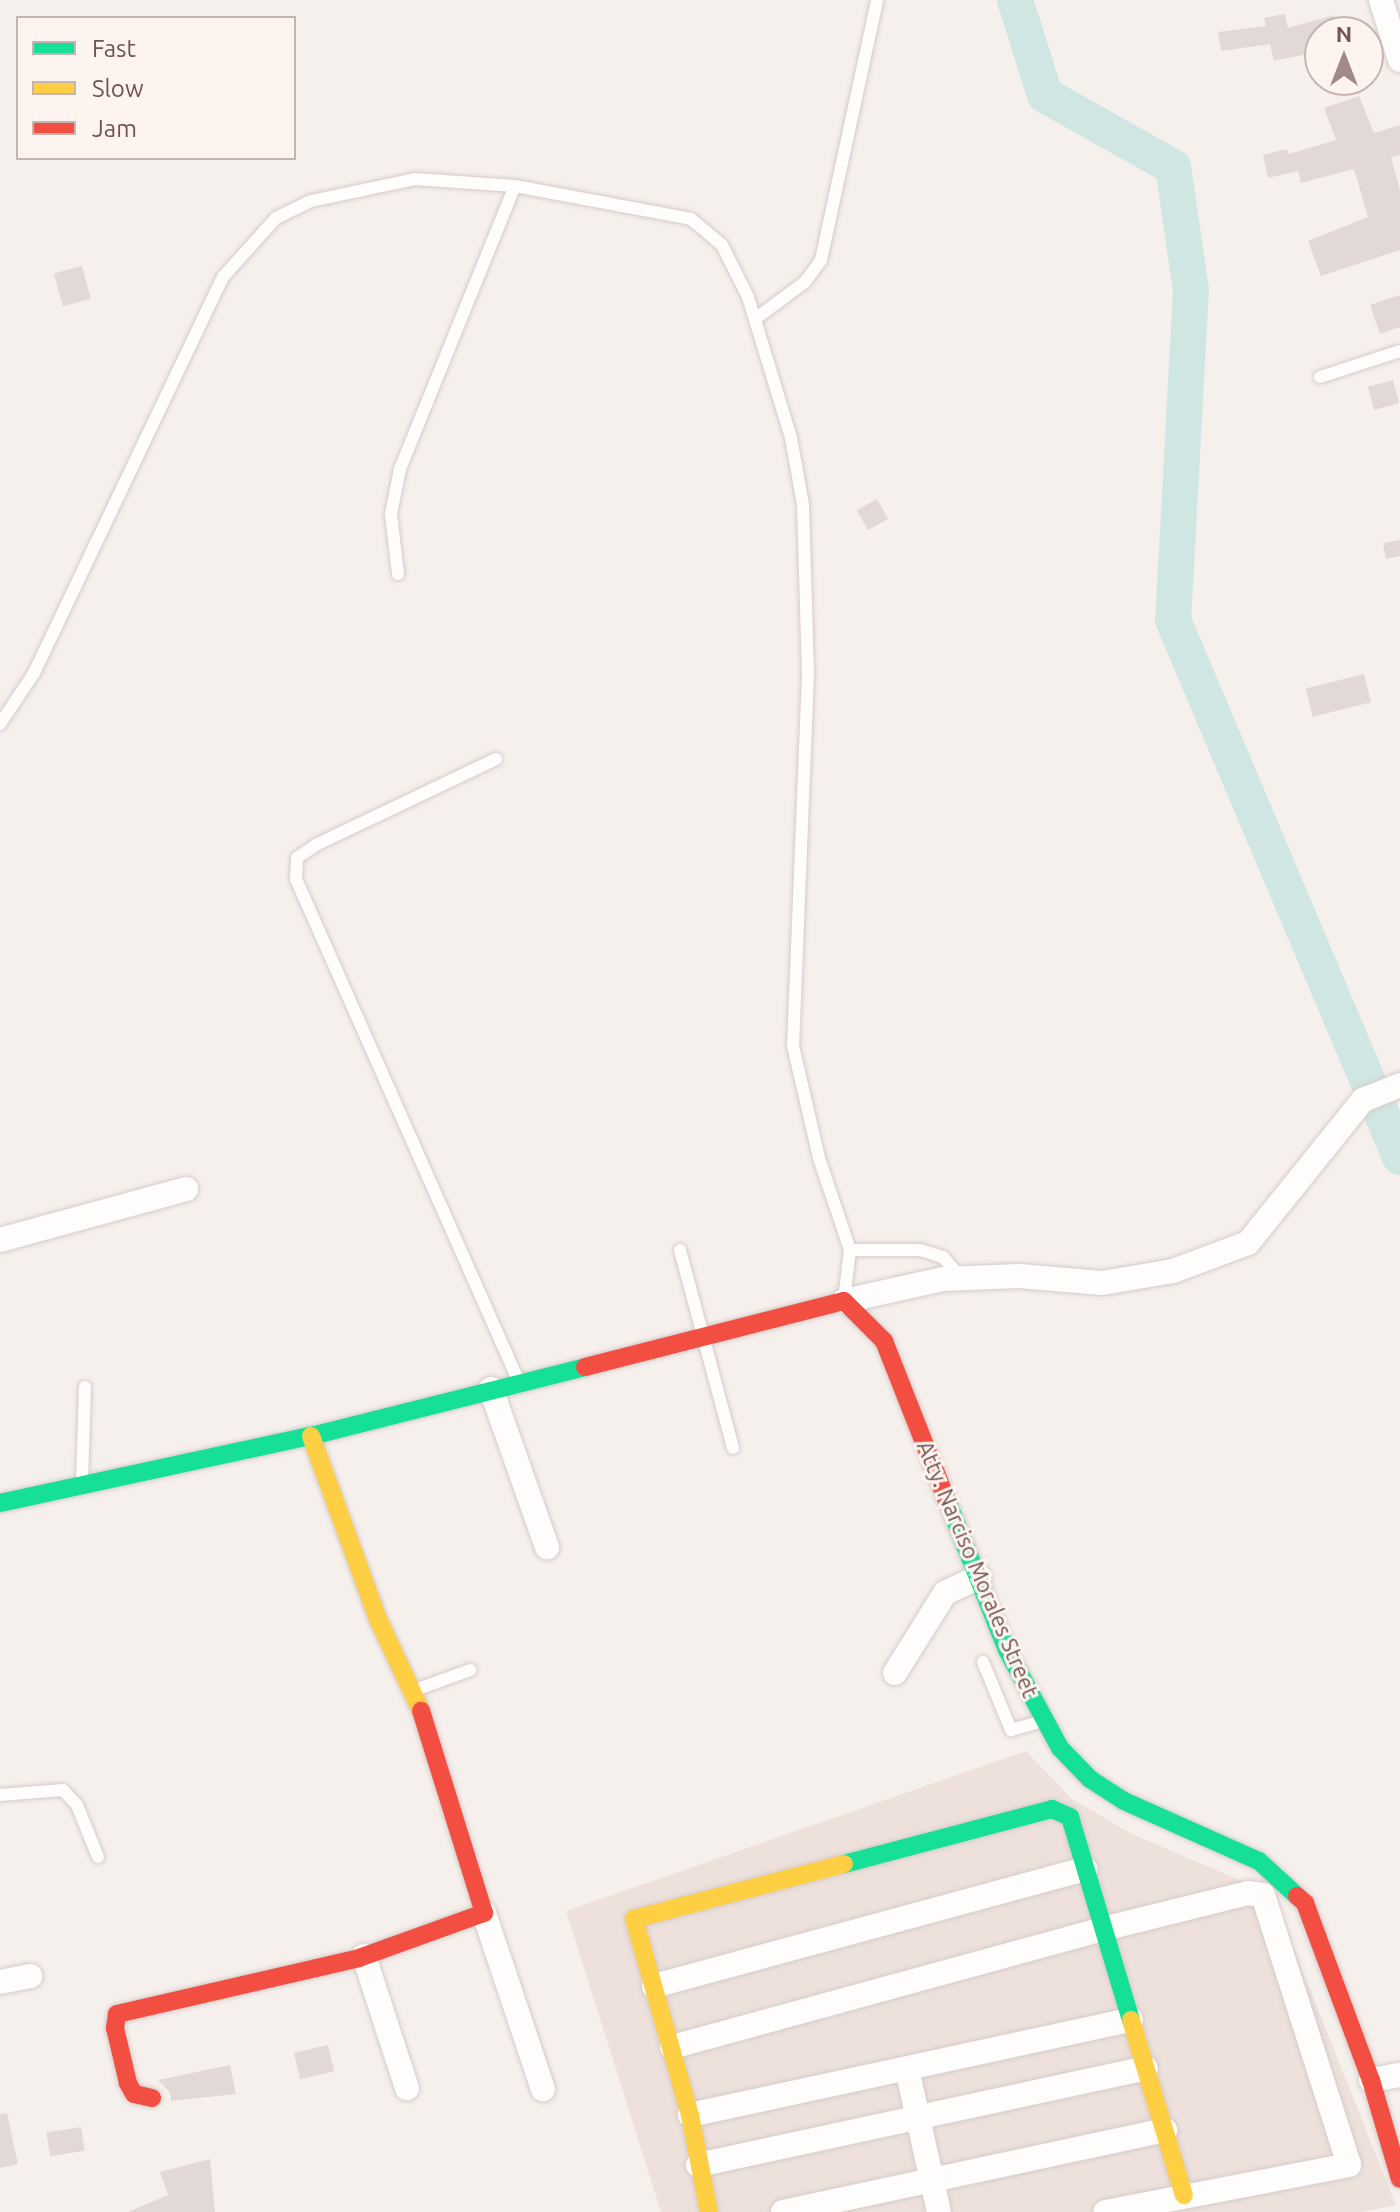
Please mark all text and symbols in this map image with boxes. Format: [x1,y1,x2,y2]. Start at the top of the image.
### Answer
legend [16,16,296,160]
north arrow [1304,16,1384,96]
text: N [1336,21,1352,46]
text: Fast [92,35,136,62]
text: Slow [92,75,144,102]
text: Jam [92,115,137,142]
street label: Atty. Narciso Morales Street [912,1437,1044,1701]

